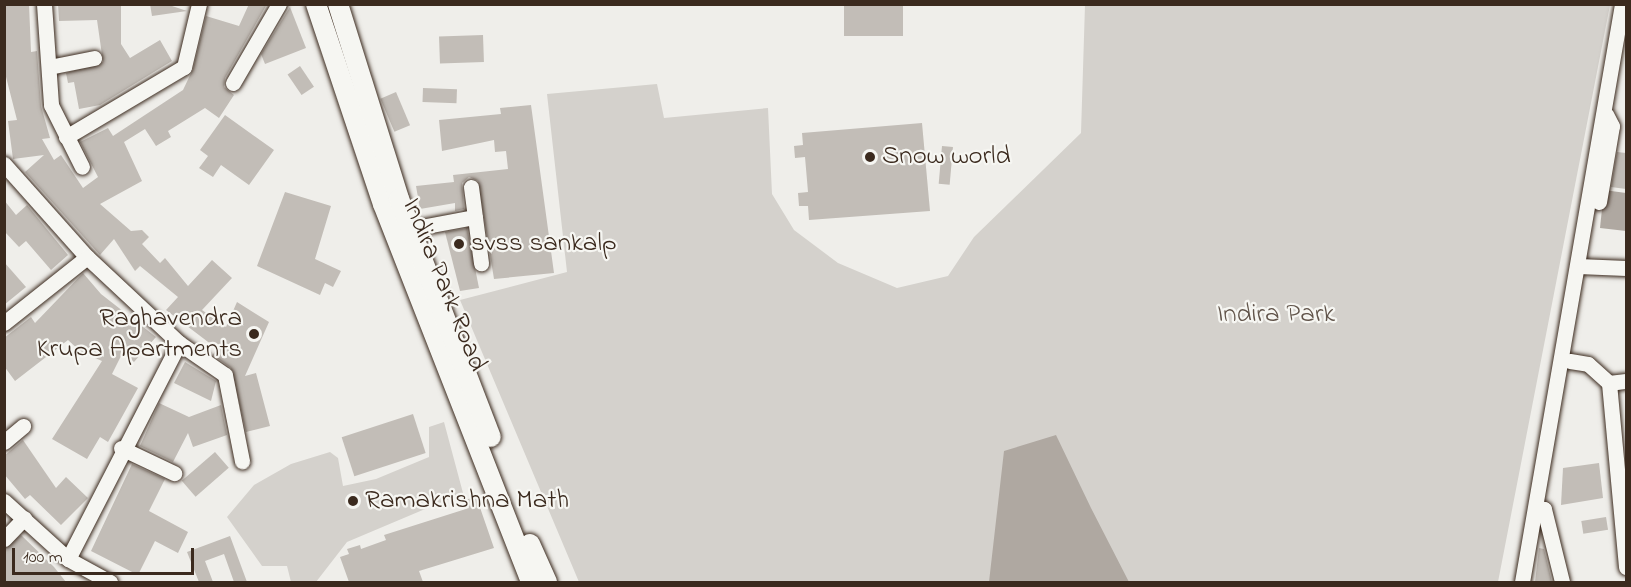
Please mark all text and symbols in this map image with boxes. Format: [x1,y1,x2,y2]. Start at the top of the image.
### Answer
place label: Snow world [882,141,1011,173]
marker: Snow world [863,150,877,164]
street label: Indira Park Road [395,194,493,376]
place label: svss sankalp [471,228,617,260]
marker: svss sankalp [452,237,466,251]
park label: Indira Park [1217,299,1335,331]
place label: Raghavendra Krupa Apartments [37,302,242,365]
marker: Raghavendra Krupa Apartments [247,327,261,341]
place label: Ramakrishna Math [365,485,569,517]
marker: Ramakrishna Math [346,494,360,508]
scale bar [15,536,196,574]
text: 100 m [23,545,63,571]

